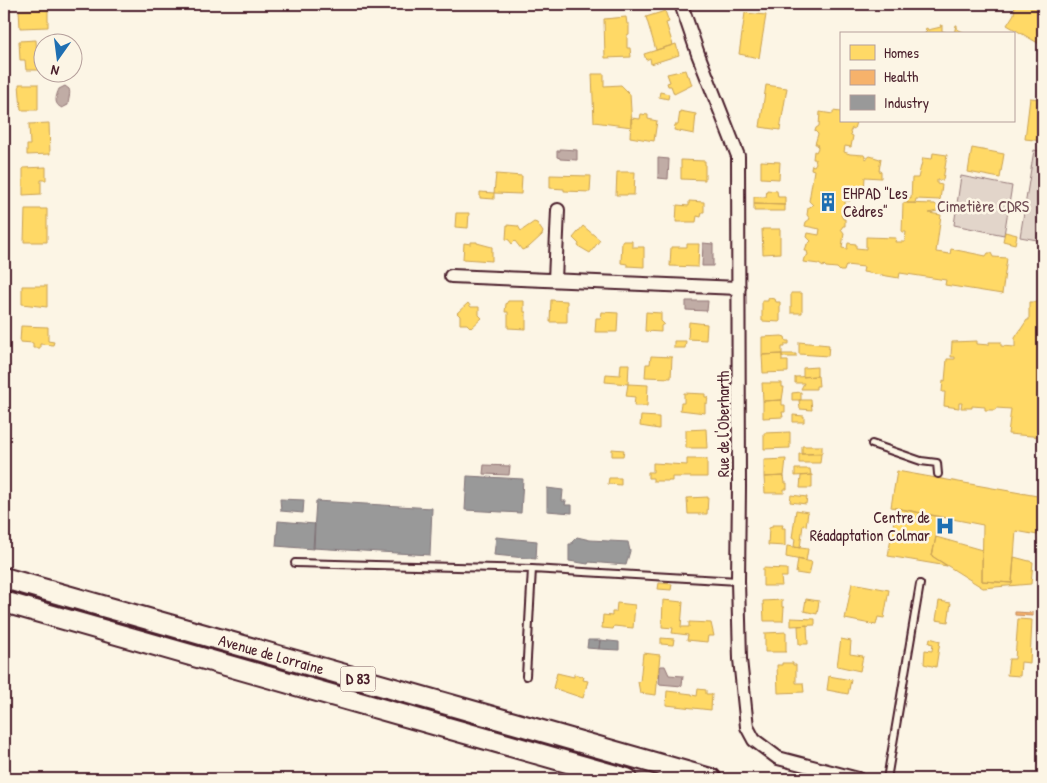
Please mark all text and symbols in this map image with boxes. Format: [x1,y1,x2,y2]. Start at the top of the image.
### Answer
north arrow [32,32,82,82]
legend [840,32,1014,122]
text: Homes [884,42,919,63]
text: N [48,61,61,81]
text: Health [884,66,918,87]
text: Industry [884,92,929,113]
place label: EHPAD "Les Cèdres" [843,182,908,222]
building icon: EHPAD "Les Cèdres" [817,191,839,213]
park label: Cimetière CDRS [937,195,1030,217]
street label: Rue de l'Oberharth [712,371,734,477]
place label: Centre de Réadaptation Colmar [810,506,931,546]
hospital icon: Centre de Réadaptation Colmar [934,515,956,537]
street label: Avenue de Lorraine [216,629,327,680]
road number: D 83 [340,666,376,692]

